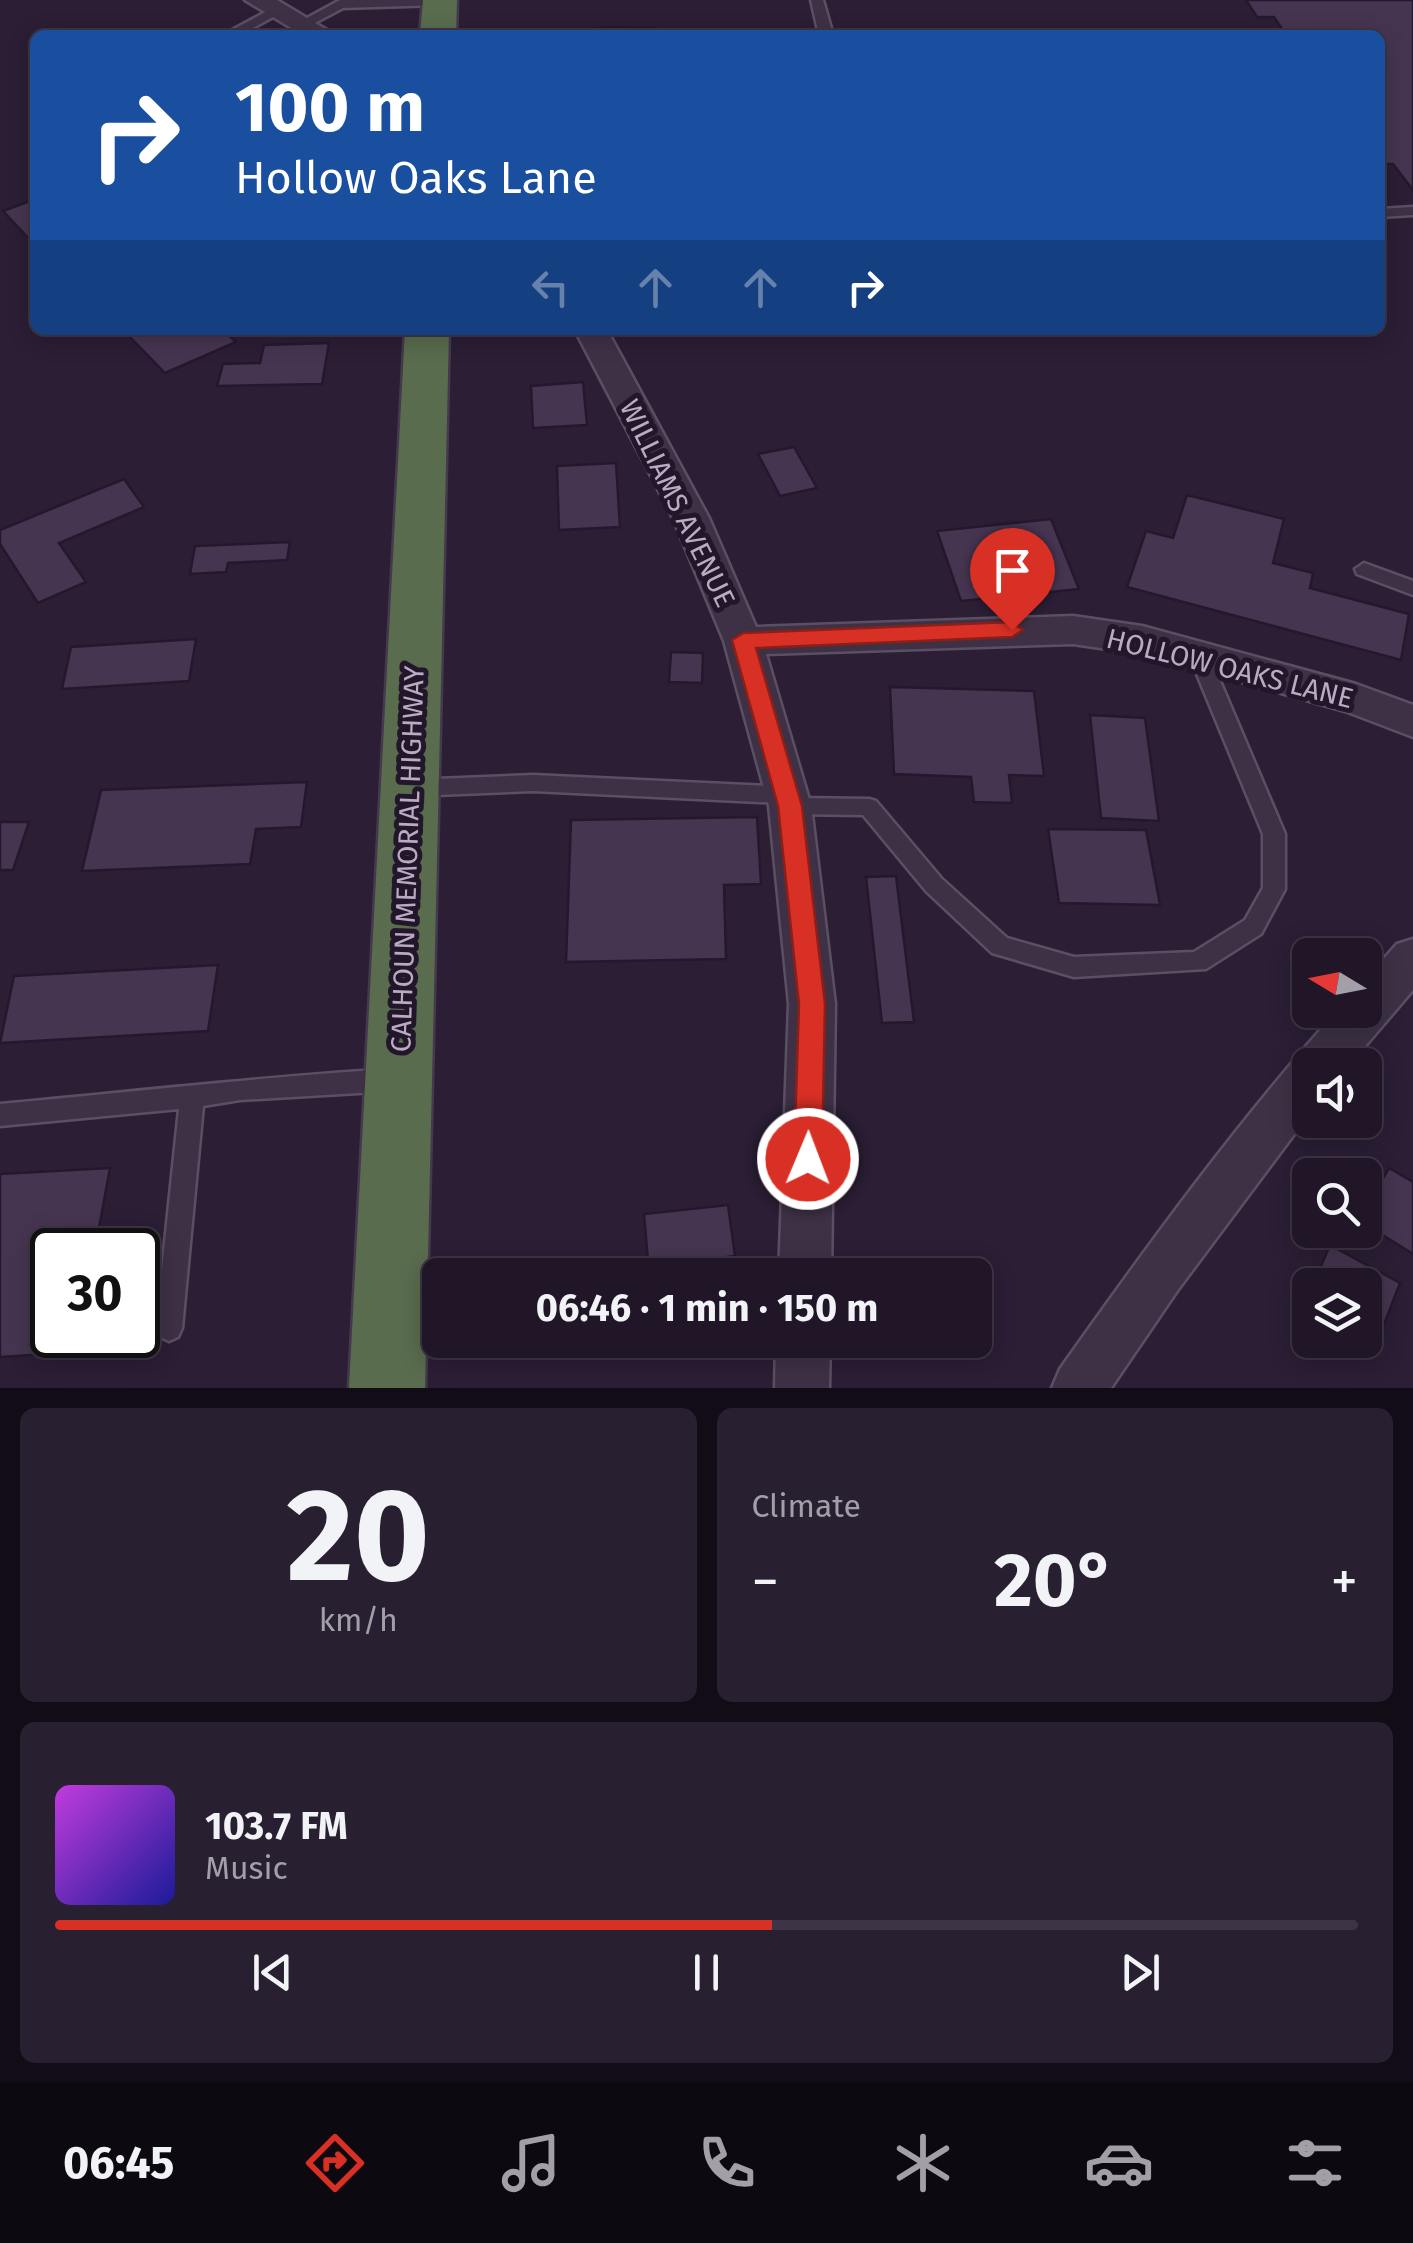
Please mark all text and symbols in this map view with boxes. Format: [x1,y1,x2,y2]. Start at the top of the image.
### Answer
text: 100 m [235,66,425,150]
icon: right [70,70,200,200]
text: Hollow Oaks Lane [235,151,597,205]
icon: left [523,260,578,315]
icon: ahead [628,260,683,315]
icon: ahead [733,260,788,315]
icon: right [838,260,893,315]
street label: WILLIAMS AVENUE [613,394,742,612]
pin [970,528,1055,631]
icon: arrive [985,543,1040,598]
street label: HOLLOW OAKS LANE [1103,622,1357,715]
street label: CALHOUN MEMORIAL HIGHWAY [384,665,431,1053]
north arrow [1292,938,1382,1028]
map controls [1292,938,1382,1358]
button: sound [1292,1048,1382,1138]
position arrow [756,1107,860,1211]
button: search [1292,1158,1382,1248]
speed limit sign: 30 [30,1228,160,1358]
button: layers [1292,1268,1382,1358]
text: 06:46 · 1 min · 150 m [536,1285,878,1331]
text: 20 [287,1458,430,1614]
text: Climate [752,1487,861,1525]
text: 20° [994,1536,1116,1626]
text: − [752,1549,779,1615]
text: + [1331,1549,1358,1615]
text: km/h [319,1601,398,1639]
text: 103.7 FM [205,1803,348,1849]
text: Music [205,1849,288,1887]
icon: previous [245,1945,300,2000]
icon: pause [679,1945,734,2000]
icon: next [1113,1945,1168,2000]
icon: directions [300,2128,370,2198]
icon: music [496,2128,566,2198]
icon: phone [692,2128,762,2198]
icon: climate [888,2128,958,2198]
icon: car [1084,2128,1154,2198]
icon: filters [1280,2128,1350,2198]
text: 06:45 [63,2136,174,2190]

